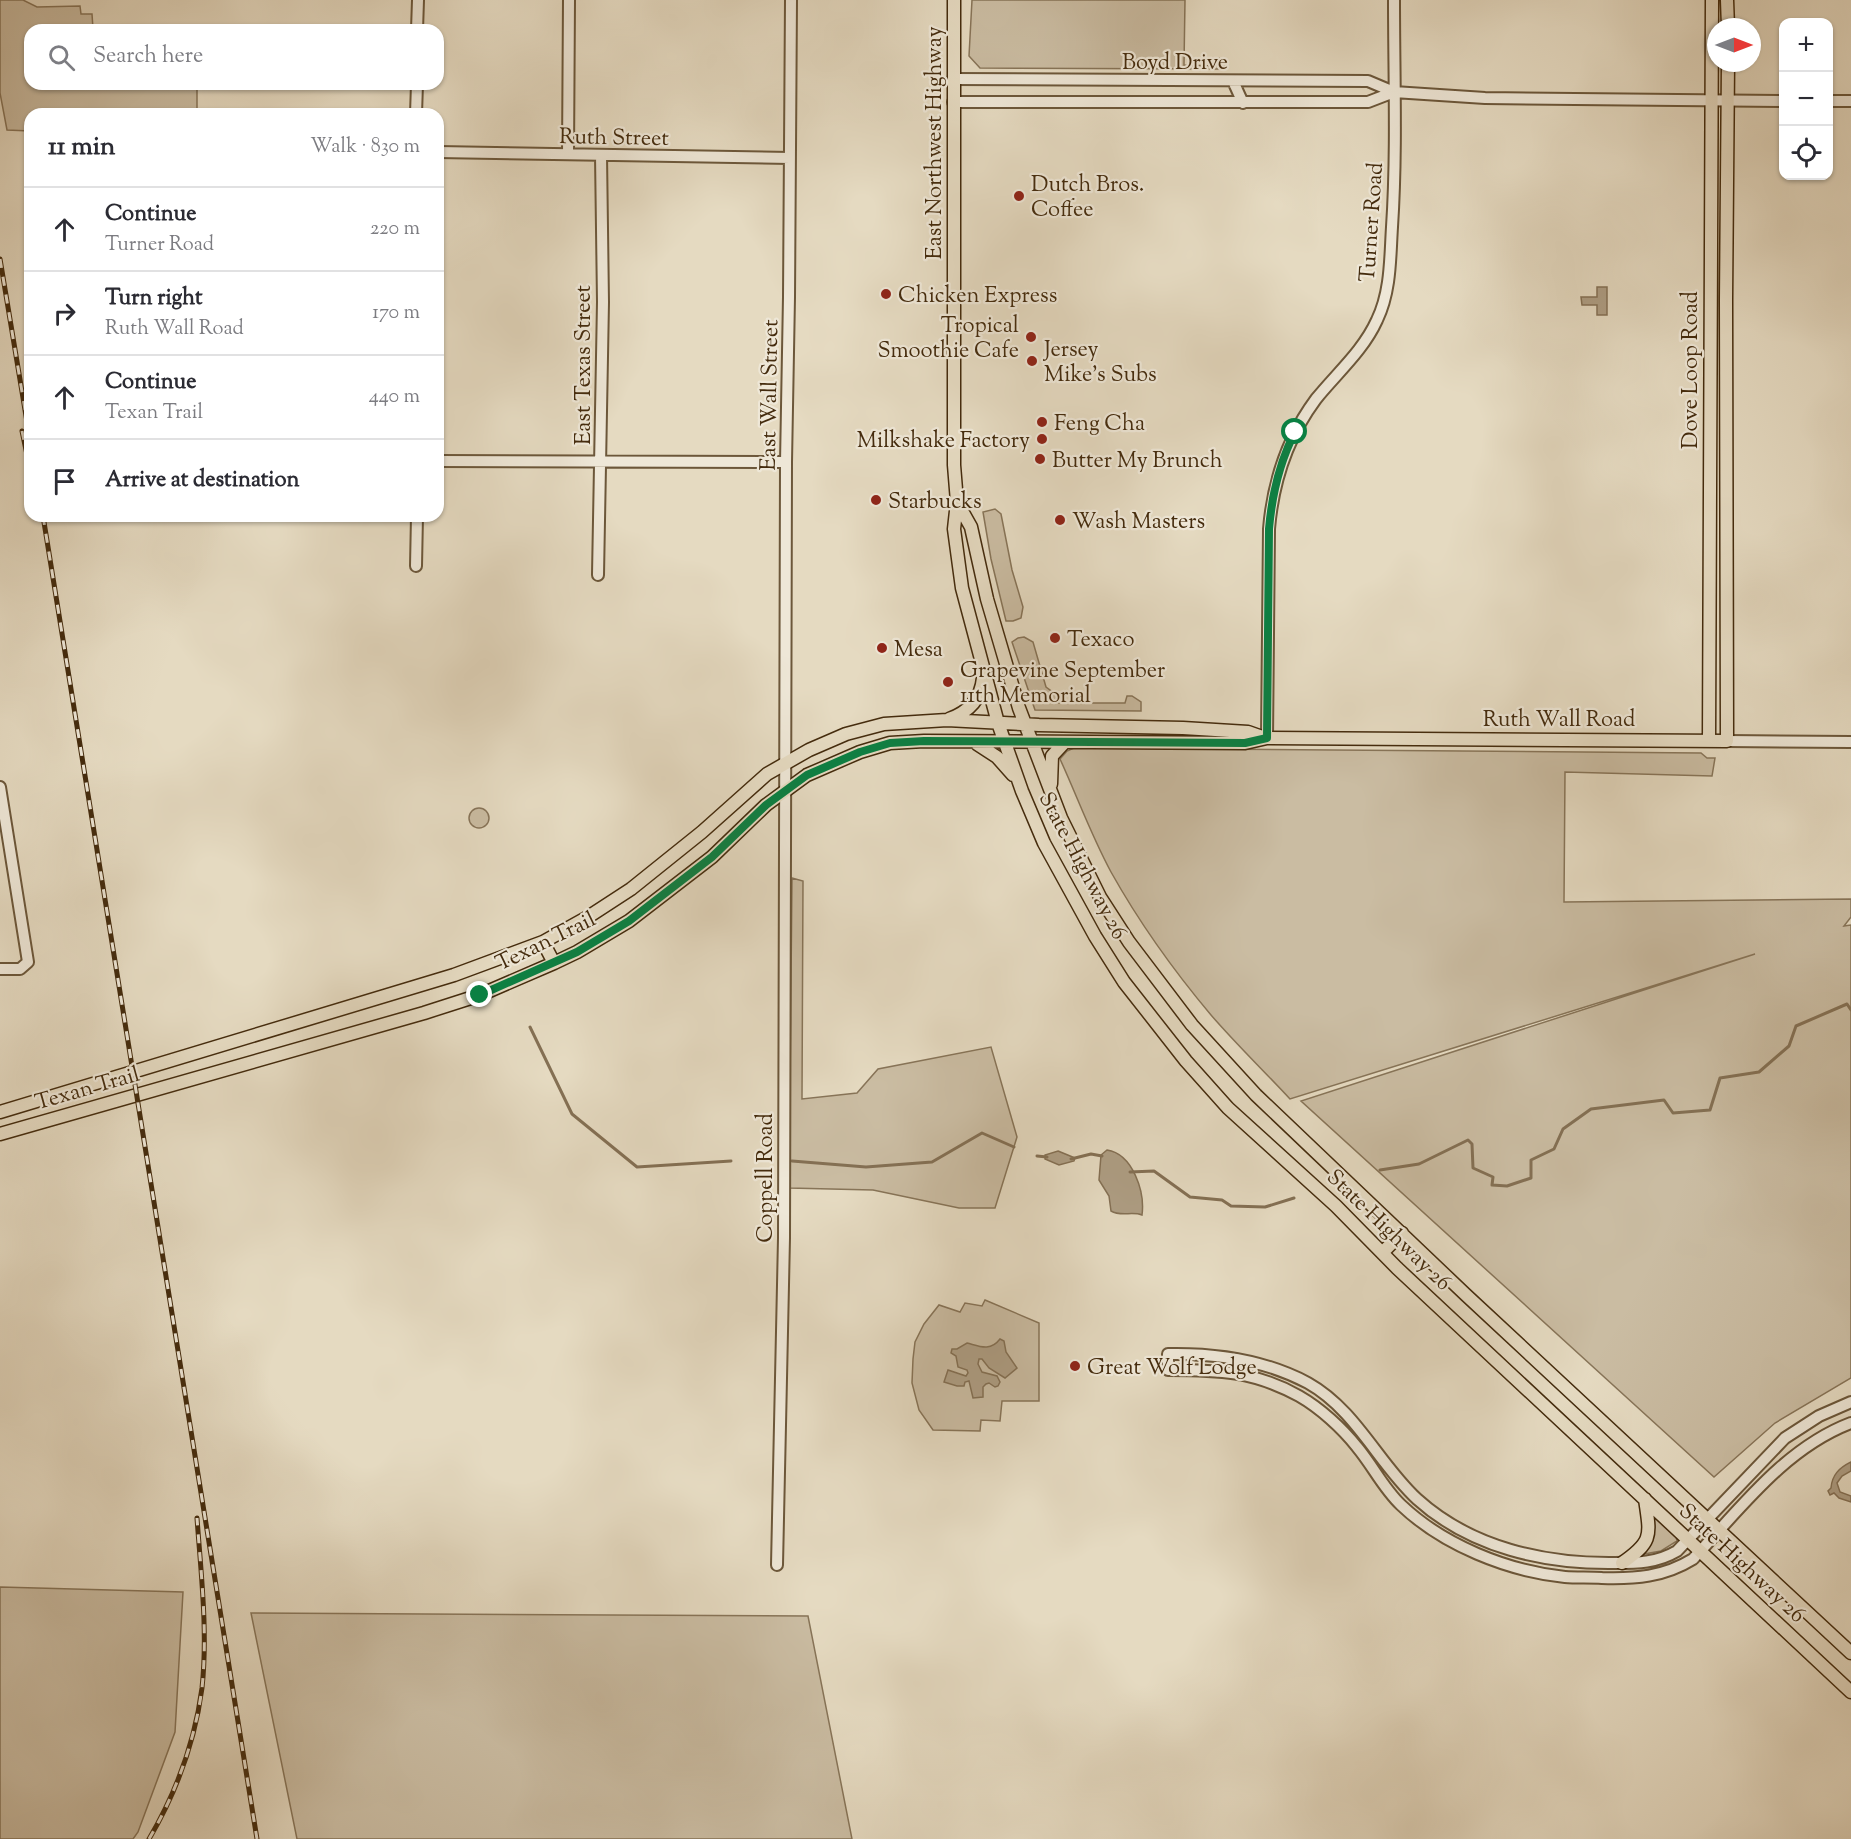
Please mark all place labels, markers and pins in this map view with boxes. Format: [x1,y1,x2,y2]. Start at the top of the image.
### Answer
place label: Dutch Bros. Coffee [1031,170,1144,227]
marker: Dutch Bros. Coffee [1012,189,1026,203]
place label: Chicken Express [898,281,1057,313]
marker: Chicken Express [879,287,893,301]
place label: Tropical Smoothie Cafe [877,311,1019,368]
marker: Tropical Smoothie Cafe [1024,330,1038,344]
place label: Jersey Mike's Subs [1043,335,1157,392]
marker: Jersey Mike's Subs [1025,354,1039,368]
place label: Feng Cha [1054,409,1145,441]
marker: Feng Cha [1035,415,1049,429]
place label: Milkshake Factory [857,426,1030,458]
marker: Milkshake Factory [1035,432,1049,446]
place label: Butter My Brunch [1052,446,1223,478]
marker: Butter My Brunch [1033,452,1047,466]
place label: Starbucks [888,487,982,519]
marker: Starbucks [869,493,883,507]
place label: Wash Masters [1072,507,1205,539]
marker: Wash Masters [1053,513,1067,527]
place label: Texaco [1067,625,1134,657]
marker: Texaco [1048,631,1062,645]
place label: Mesa [894,635,943,667]
marker: Mesa [875,641,889,655]
place label: Grapevine September 11th Memorial [960,656,1165,713]
marker: Grapevine September 11th Memorial [941,675,955,689]
place label: Great Wolf Lodge [1087,1353,1257,1385]
marker: Great Wolf Lodge [1068,1359,1082,1373]

